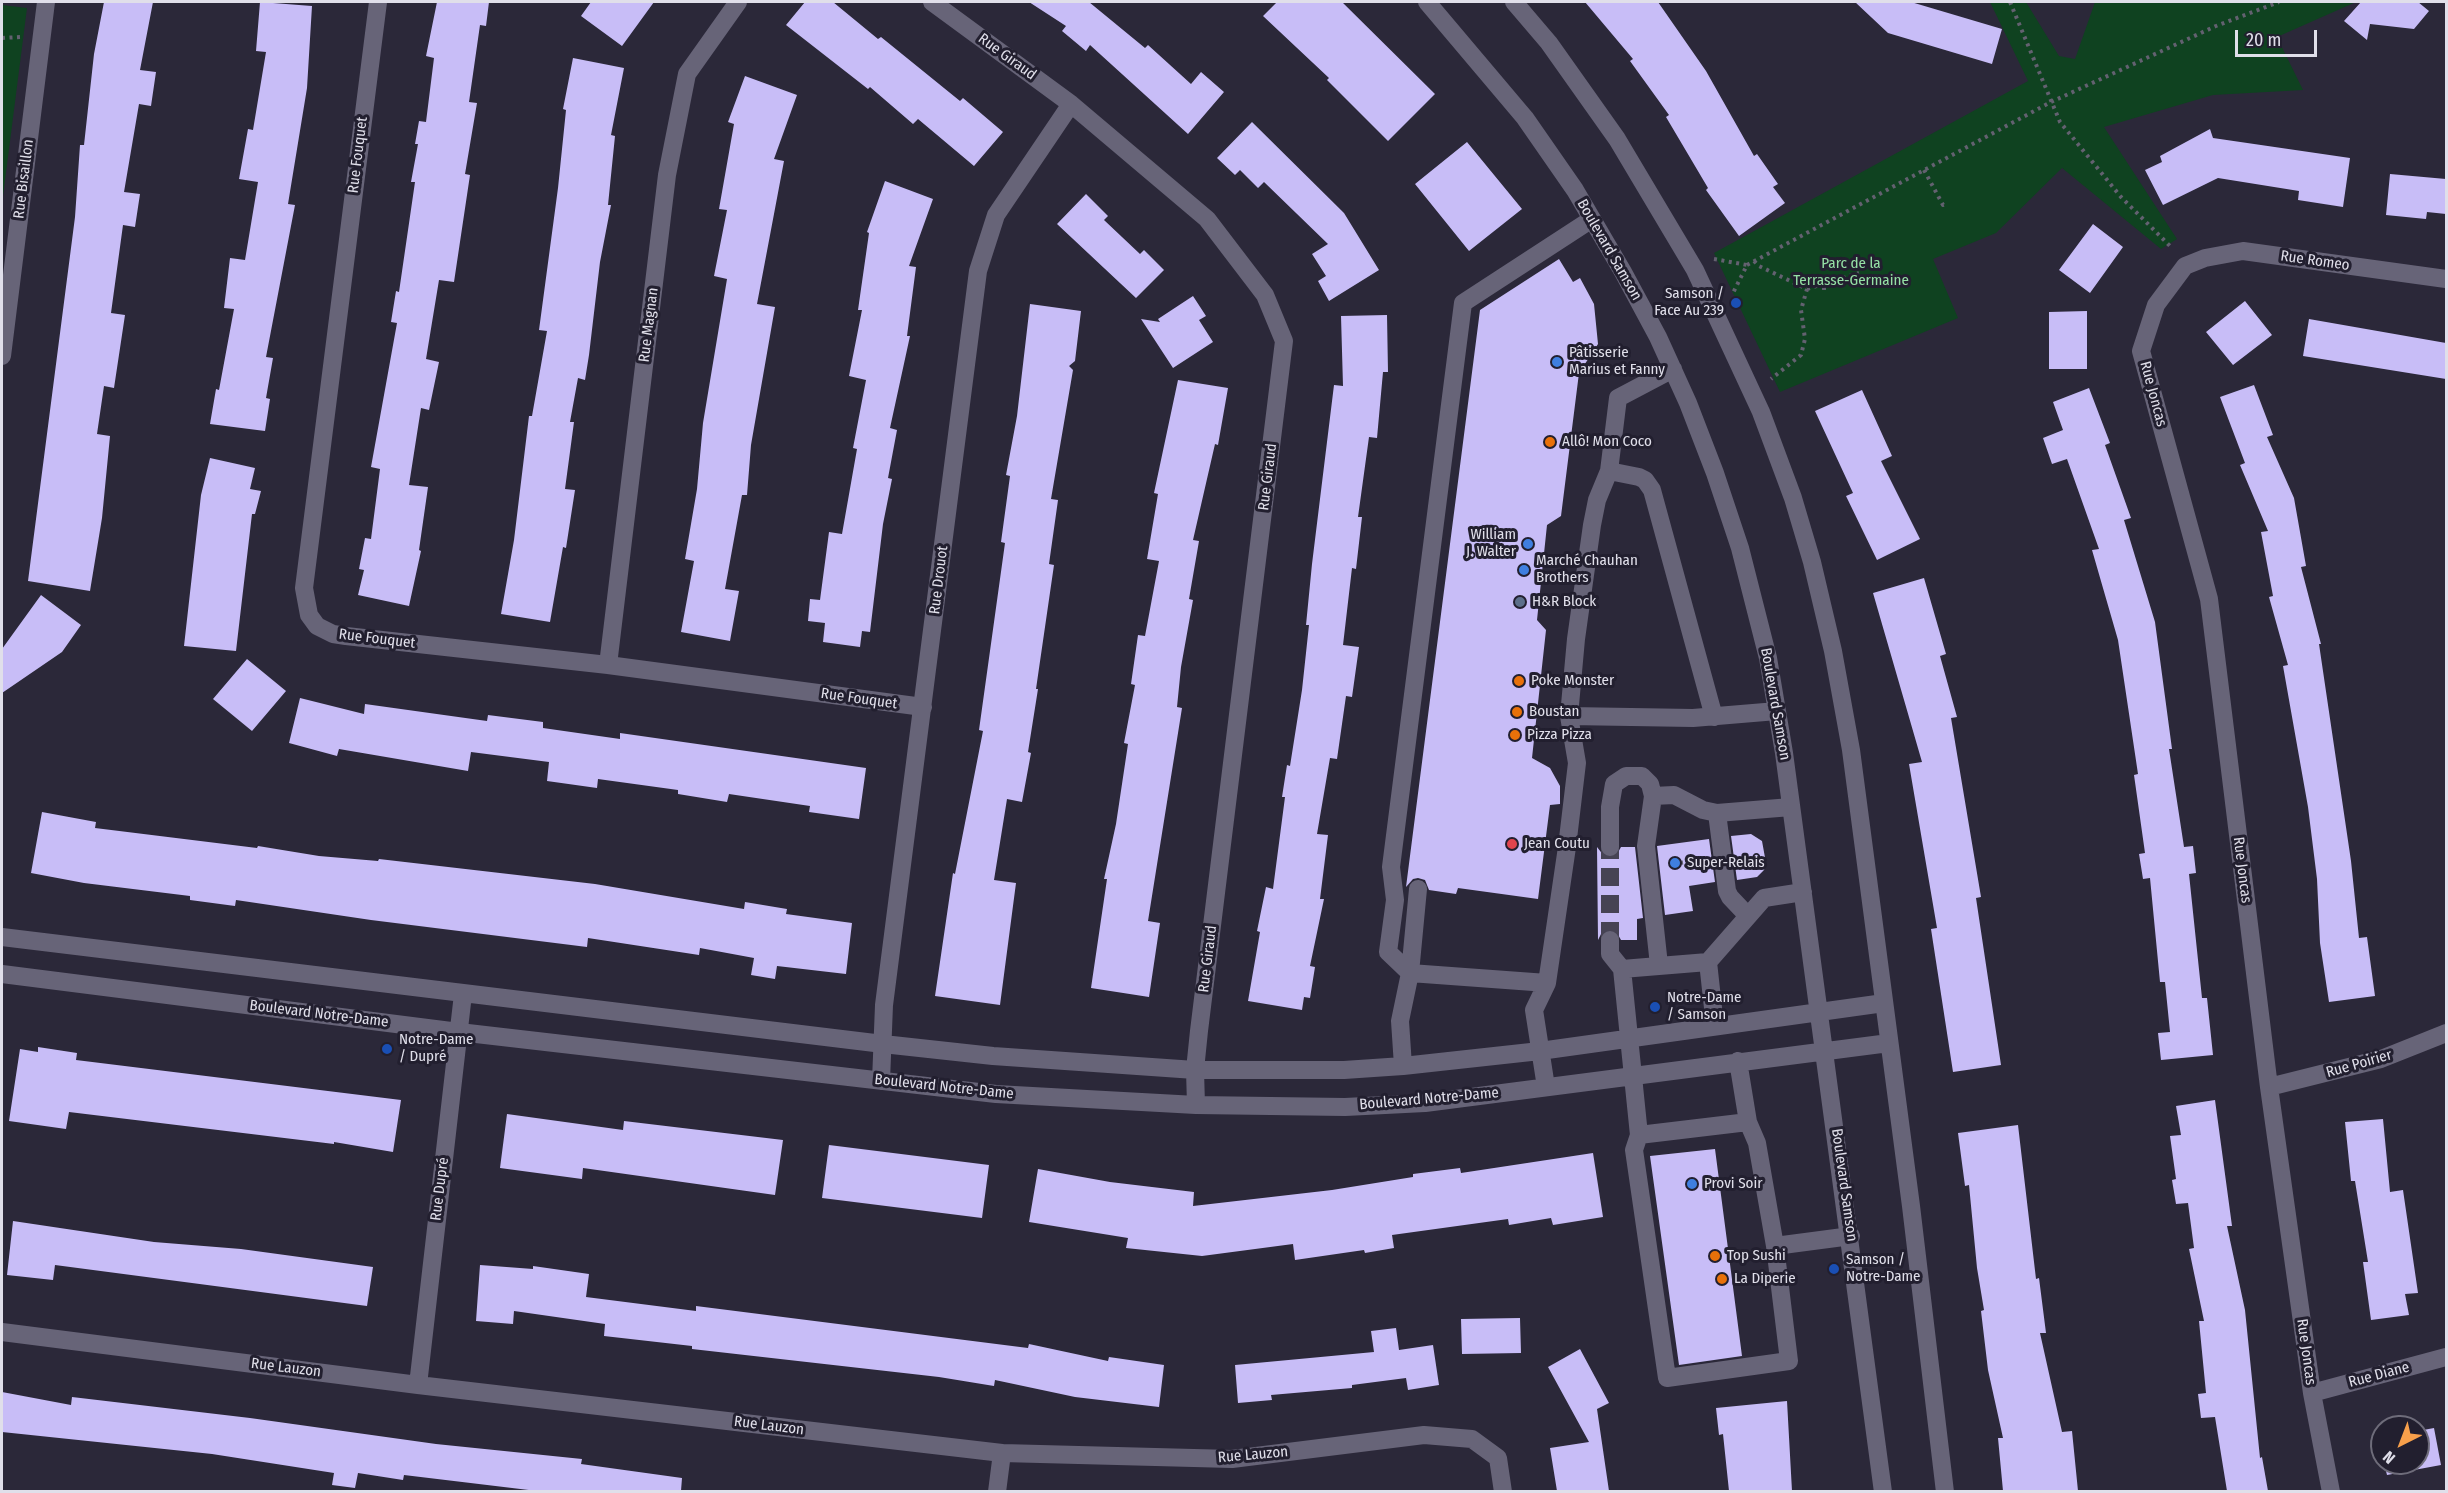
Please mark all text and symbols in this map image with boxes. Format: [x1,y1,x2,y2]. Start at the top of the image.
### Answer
scale bar [2238,18,2320,56]
text: 20 m [2246,29,2281,51]
street label: Rue Giraud [974,30,1040,84]
street label: Rue Fouquet [344,116,372,194]
street label: Rue Bisaillon [10,138,38,220]
street label: Boulevard Samson [1573,196,1645,304]
street label: Rue Romeo [2279,247,2351,275]
park label: Parc de la Terrasse-Germaine [1793,255,1909,290]
place label: Samson / Face Au 239 [1654,285,1724,320]
street label: Rue Magnan [635,287,663,363]
marker: Samson / Face Au 239 [1729,296,1743,310]
place label: Pâtisserie Marius et Fanny [1569,344,1665,379]
marker: Pâtisserie Marius et Fanny [1550,355,1564,369]
street label: Rue Joncas [2136,359,2170,429]
place label: Allô! Mon Coco [1562,433,1652,451]
marker: Allô! Mon Coco [1543,435,1557,449]
street label: Rue Giraud [1255,442,1281,512]
place label: William J. Walter [1466,526,1516,561]
marker: William J. Walter [1521,537,1535,551]
street label: Rue Drouot [926,545,952,615]
place label: Marché Chauhan Brothers [1536,552,1638,587]
marker: Marché Chauhan Brothers [1517,563,1531,577]
place label: H&R Block [1532,593,1596,611]
marker: H&R Block [1513,595,1527,609]
street label: Rue Fouquet [338,625,416,653]
street label: Boulevard Samson [1756,646,1794,762]
place label: Poke Monster [1531,672,1614,690]
marker: Poke Monster [1512,674,1526,688]
street label: Rue Fouquet [820,685,898,713]
place label: Boustan [1529,703,1579,721]
marker: Boustan [1510,705,1524,719]
place label: Pizza Pizza [1527,726,1592,744]
marker: Pizza Pizza [1508,728,1522,742]
place label: Jean Coutu [1524,835,1590,853]
street label: Rue Joncas [2229,836,2255,904]
marker: Jean Coutu [1505,837,1519,851]
place label: Super-Relais [1687,854,1765,872]
marker: Super-Relais [1668,856,1682,870]
street label: Rue Giraud [1195,924,1221,994]
place label: Notre-Dame / Samson [1667,989,1742,1024]
street label: Boulevard Notre-Dame [248,997,390,1031]
marker: Notre-Dame / Samson [1648,1000,1662,1014]
place label: Notre-Dame / Dupré [399,1031,474,1066]
marker: Notre-Dame / Dupré [380,1042,394,1056]
street label: Rue Poirier [2324,1046,2394,1082]
street label: Boulevard Notre-Dame [873,1071,1015,1103]
street label: Boulevard Notre-Dame [1359,1084,1499,1114]
street label: Boulevard Samson [1827,1127,1861,1243]
street label: Rue Dupré [427,1156,453,1222]
place label: Provi Soir [1704,1175,1763,1193]
marker: Provi Soir [1685,1177,1699,1191]
place label: Top Sushi [1727,1247,1786,1265]
marker: Top Sushi [1708,1249,1722,1263]
place label: Samson / Notre-Dame [1846,1251,1921,1286]
marker: Samson / Notre-Dame [1827,1262,1841,1276]
place label: La Diperie [1734,1270,1796,1288]
marker: La Diperie [1715,1272,1729,1286]
street label: Rue Joncas [2292,1318,2320,1386]
street label: Rue Lauzon [250,1355,322,1381]
street label: Rue Diane [2347,1358,2411,1392]
street label: Rue Lauzon [733,1413,805,1439]
north arrow [2370,1415,2430,1475]
street label: Rue Lauzon [1217,1443,1289,1467]
text: N [2379,1447,2399,1468]

